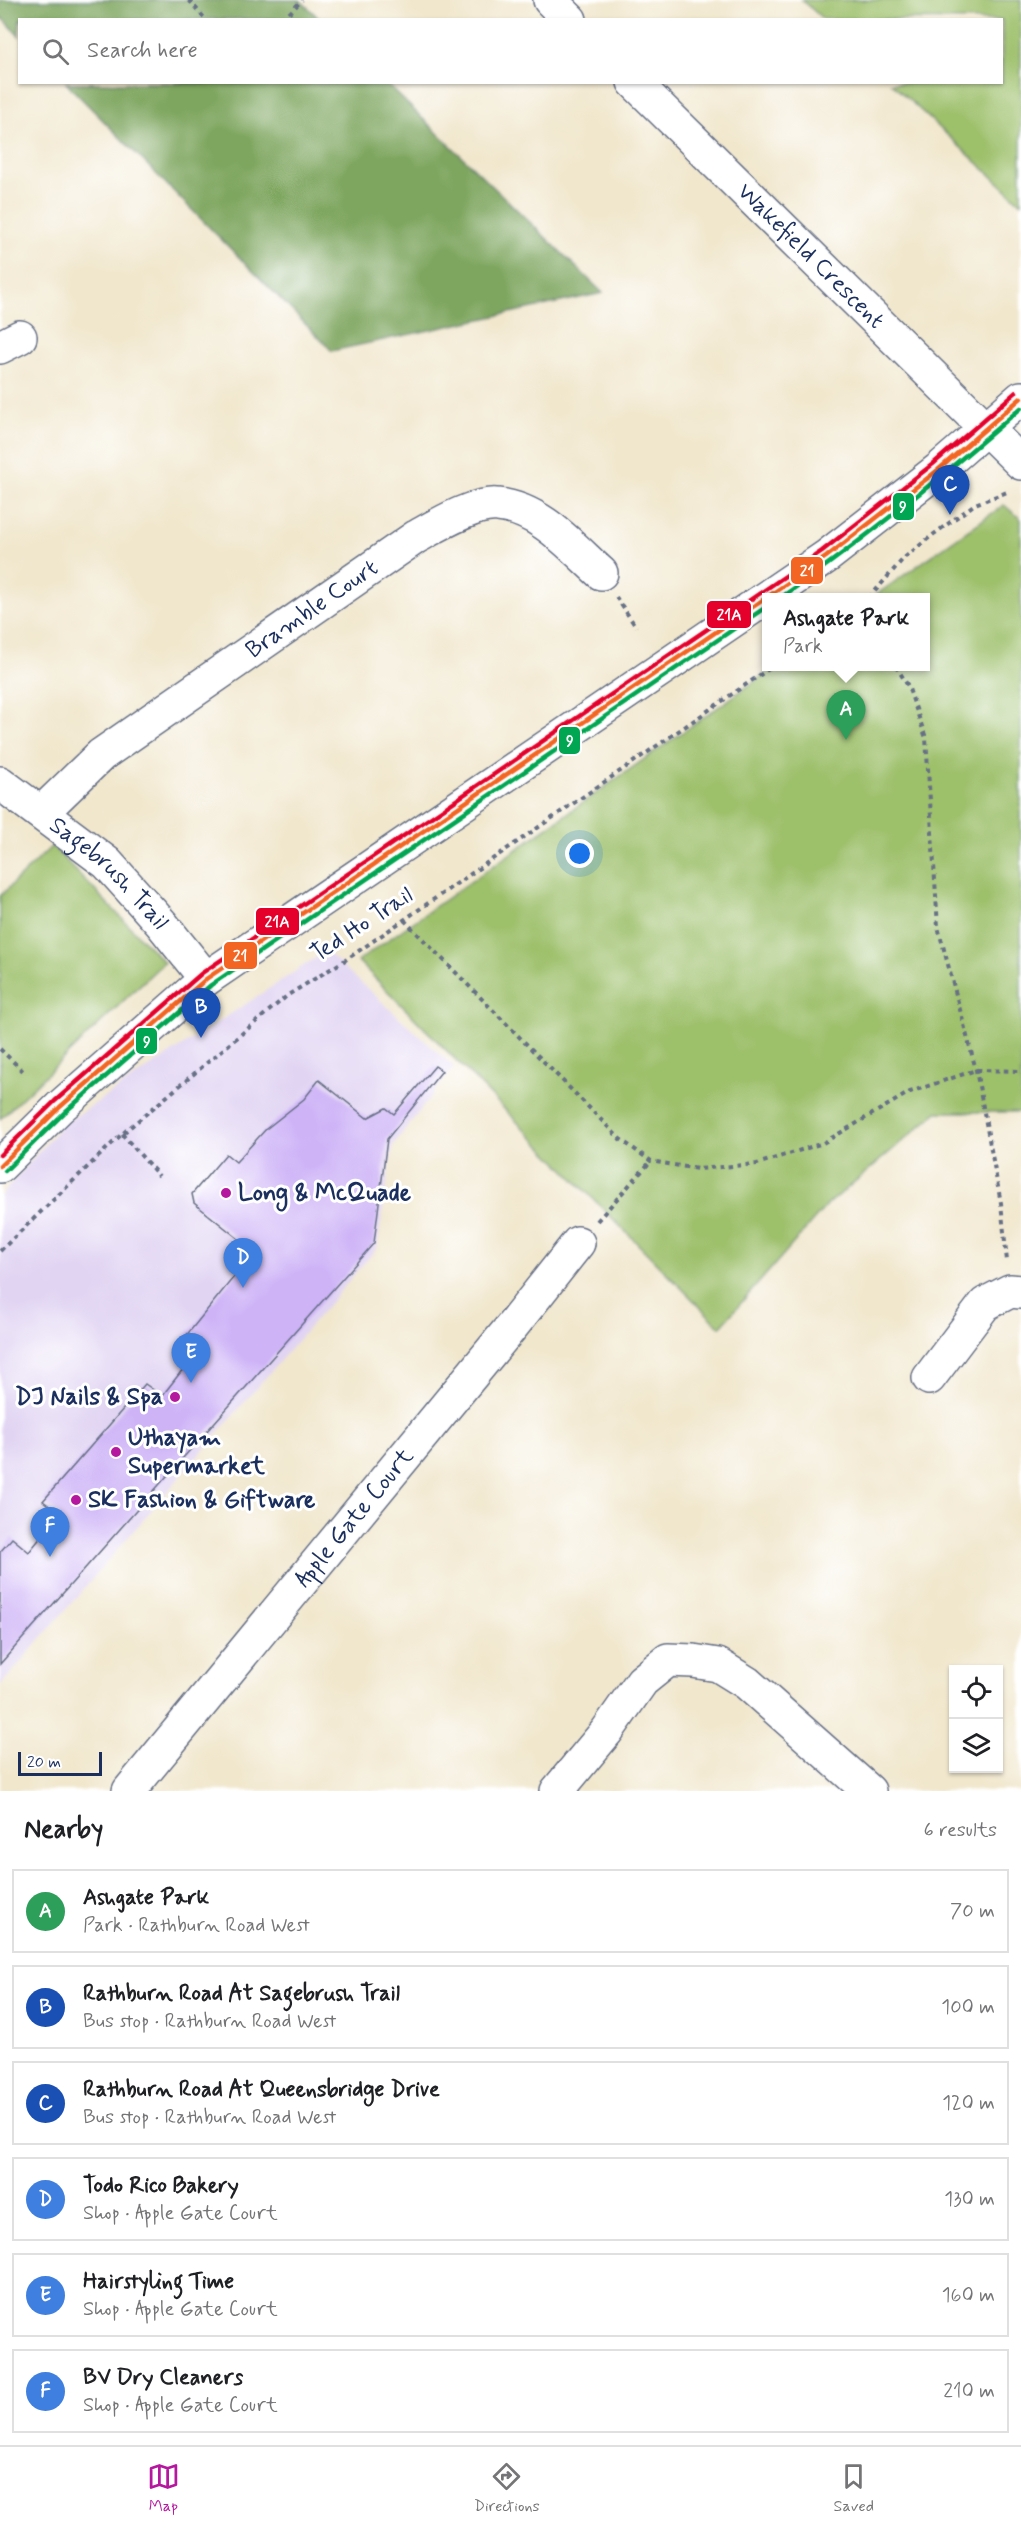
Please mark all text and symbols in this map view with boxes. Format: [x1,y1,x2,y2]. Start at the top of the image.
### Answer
search box [18,18,1003,84]
icon: search [39,35,72,68]
text: Search here [87,37,198,65]
street label: Wakefield Crescent [730,176,891,336]
pin: C [930,466,970,515]
line badge: 9 [892,492,915,521]
text: 9 [899,497,907,518]
street label: Bramble Court [240,552,384,666]
line badge: 21 [790,556,824,585]
text: 21 [800,561,814,582]
popup [762,593,930,671]
line badge: 21A [706,600,752,629]
text: 21A [716,605,742,626]
text: Ashgate Park [783,605,909,633]
text: Park [783,633,823,660]
pin: A [826,690,866,740]
line badge: 9 [558,726,581,755]
text: 9 [566,731,574,752]
street label: Sagebrush Trail [43,810,176,936]
your location [565,839,594,868]
street label: Ted Ho Trail [305,880,419,970]
line badge: 21A [255,907,300,936]
text: 21A [264,912,290,933]
line badge: 21 [223,941,258,970]
text: 21 [233,946,247,967]
pin: B [182,988,220,1038]
line badge: 9 [135,1027,158,1055]
text: 9 [143,1032,151,1053]
place label: Long & McQuade [238,1178,412,1212]
marker: Long & McQuade [219,1186,233,1200]
pin: D [224,1238,262,1288]
pin: E [172,1334,210,1383]
place label: DJ Nails & Spa [15,1382,163,1413]
marker: DJ Nails & Spa [168,1390,182,1404]
place label: Uthayam Supermarket [128,1423,266,1482]
street label: Apple Gate Court [288,1442,421,1596]
marker: Uthayam Supermarket [109,1445,123,1459]
place label: SK Fashion & Giftware [88,1485,316,1516]
marker: SK Fashion & Giftware [69,1493,83,1507]
pin: F [31,1508,70,1557]
map controls [949,1665,1003,1773]
button: locate [949,1665,1003,1719]
button: layers [949,1719,1003,1773]
scale bar [18,1749,102,1776]
text: 20 m [27,1752,61,1773]
text: Nearby [24,1813,103,1847]
text: 6 results [924,1817,997,1844]
text: Ashgate Park [83,1884,209,1912]
text: A [39,1898,52,1925]
text: 70 m [950,1898,995,1925]
text: Park · Rathburn Road West [83,1912,310,1939]
text: Rathburn Road At Sagebrush Trail [83,1980,400,2008]
text: B [39,1994,52,2021]
text: 100 m [941,1994,995,2021]
text: Bus stop · Rathburn Road West [83,2008,336,2035]
text: Rathburn Road At Queensbridge Drive [83,2076,440,2104]
text: C [38,2090,53,2117]
text: 120 m [942,2090,995,2117]
text: Bus stop · Rathburn Road West [83,2104,336,2131]
text: Todo Rico Bakery [83,2172,239,2200]
text: D [39,2186,52,2213]
text: 130 m [944,2186,995,2213]
text: Shop · Apple Gate Court [83,2200,278,2227]
text: Hairstyling Time [83,2268,234,2296]
text: E [40,2282,51,2309]
text: 160 m [942,2282,995,2309]
text: Shop · Apple Gate Court [83,2296,278,2323]
text: BV Dry Cleaners [83,2364,243,2392]
text: F [40,2378,51,2405]
text: 210 m [943,2378,995,2405]
text: Shop · Apple Gate Court [83,2392,278,2419]
tab: Map [147,2460,180,2517]
tab: Directions [474,2460,540,2517]
tab: Saved [834,2460,874,2517]

